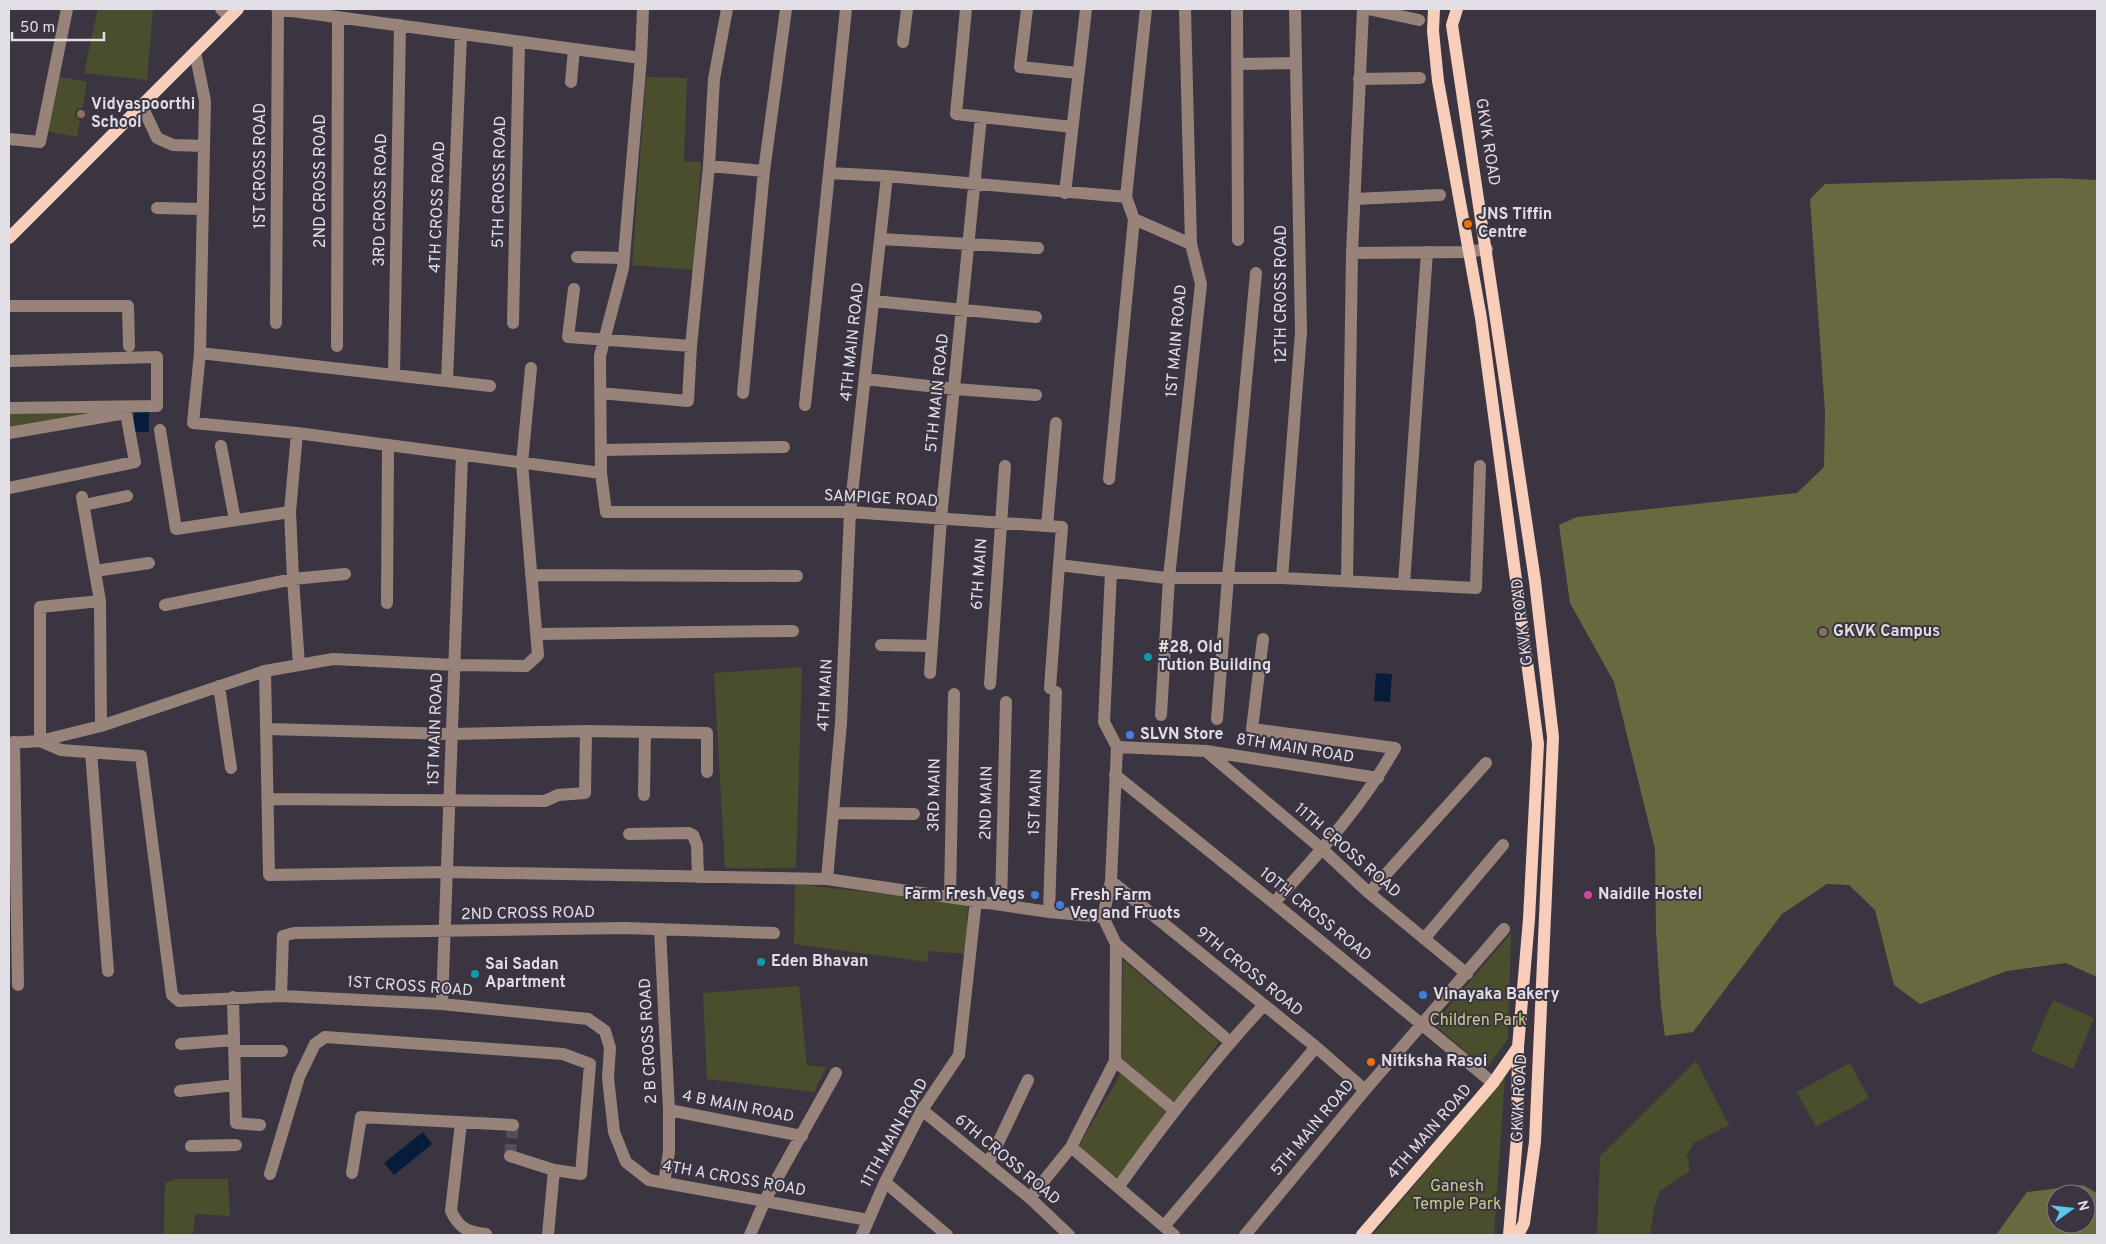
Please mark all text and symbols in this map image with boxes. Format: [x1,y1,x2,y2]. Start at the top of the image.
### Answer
scale bar [12,10,105,42]
text: 50 m [20,19,55,38]
place label: Vidyaspoorthi School [91,95,195,133]
street label: GKVK ROAD [1470,97,1504,187]
street label: 1ST CROSS ROAD [251,103,271,229]
marker: Vidyaspoorthi School [75,108,87,120]
street label: 2ND CROSS ROAD [311,114,331,248]
street label: 5TH CROSS ROAD [489,116,511,248]
street label: 3RD CROSS ROAD [370,133,392,267]
street label: 4TH CROSS ROAD [426,141,450,273]
place label: JNS Tiffin Centre [1478,205,1552,243]
marker: JNS Tiffin Centre [1462,218,1474,230]
street label: 12TH CROSS ROAD [1272,225,1292,363]
street label: 4TH MAIN ROAD [837,282,869,402]
street label: 1ST MAIN ROAD [1162,284,1192,398]
street label: 5TH MAIN ROAD [922,332,954,454]
street label: SAMPIGE ROAD [823,486,939,512]
street label: 6TH MAIN [968,537,992,611]
street label: GKVK ROAD [1508,577,1538,667]
place label: GKVK Campus [1833,622,1940,642]
marker: GKVK Campus [1817,626,1829,638]
place label: #28, Old Tution Building [1158,638,1271,676]
marker: #28, Old Tution Building [1142,651,1154,663]
street label: 4TH MAIN [814,658,838,732]
street label: 1ST MAIN ROAD [424,672,448,786]
place label: SLVN Store [1140,725,1223,745]
marker: SLVN Store [1124,729,1136,741]
street label: 8TH MAIN ROAD [1235,730,1355,768]
street label: 3RD MAIN [924,758,946,832]
street label: 2ND MAIN [976,766,998,840]
street label: 1ST MAIN [1025,768,1047,836]
street label: 11TH CROSS ROAD [1290,799,1404,903]
street label: 10TH CROSS ROAD [1255,864,1375,966]
place label: Farm Fresh Vegs [904,885,1025,905]
place label: Naidile Hostel [1598,885,1702,905]
place label: Fresh Farm Veg and Fruots [1070,886,1181,924]
marker: Farm Fresh Vegs [1029,889,1041,901]
marker: Naidile Hostel [1582,889,1594,901]
marker: Fresh Farm Veg and Fruots [1054,899,1066,911]
street label: 2ND CROSS ROAD [461,903,595,925]
street label: 9TH CROSS ROAD [1191,923,1307,1021]
place label: Eden Bhavan [771,952,868,972]
place label: Sai Sadan Apartment [485,955,566,993]
marker: Eden Bhavan [755,956,767,968]
marker: Sai Sadan Apartment [469,968,481,980]
street label: 1ST CROSS ROAD [346,973,474,1001]
street label: 2 B CROSS ROAD [636,977,662,1105]
place label: Vinayaka Bakery [1433,985,1559,1005]
marker: Vinayaka Bakery [1417,989,1429,1001]
park label: Children Park [1430,1011,1527,1031]
place label: Nitiksha Rasoi [1381,1052,1487,1072]
street label: GKVK ROAD [1508,1053,1532,1143]
marker: Nitiksha Rasoi [1365,1056,1377,1068]
street label: 11TH MAIN ROAD [857,1075,933,1191]
street label: 5TH MAIN ROAD [1267,1076,1359,1180]
street label: 4TH MAIN ROAD [1383,1080,1477,1184]
street label: 4 B MAIN ROAD [680,1086,796,1128]
street label: 6TH CROSS ROAD [950,1110,1064,1210]
street label: 4TH A CROSS ROAD [661,1157,807,1201]
park label: Ganesh Temple Park [1412,1177,1502,1215]
north arrow [2046,1184,2096,1234]
text: N [2073,1199,2092,1213]

